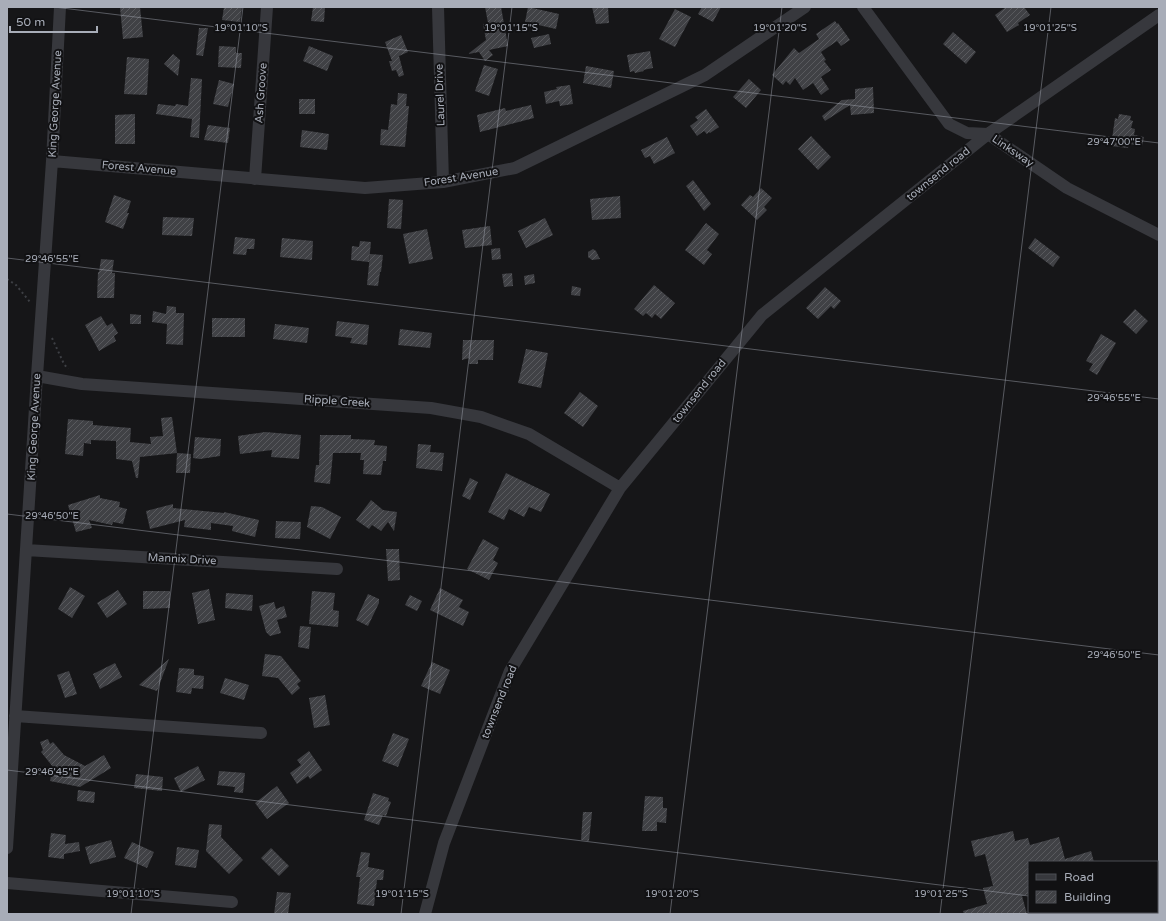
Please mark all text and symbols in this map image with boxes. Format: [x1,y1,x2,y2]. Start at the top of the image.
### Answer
scale bar [10,8,97,34]
text: 50 m [16,15,45,29]
text: 19°01'10"S [214,22,268,34]
text: 19°01'15"S [484,22,538,34]
text: 19°01'20"S [753,22,807,34]
text: 19°01'25"S [1023,22,1077,34]
street label: King George Avenue [46,50,64,158]
street label: Ash Groove [252,62,270,124]
street label: Laurel Drive [432,64,448,126]
street label: Linksway [990,132,1036,170]
text: 29°47'00"E [1087,136,1141,148]
street label: townsend road [904,144,972,204]
street label: Forest Avenue [101,158,177,178]
street label: Forest Avenue [423,165,499,189]
text: 29°46'55"E [25,253,79,265]
street label: townsend road [669,357,729,425]
street label: King George Avenue [25,373,43,481]
street label: Ripple Creek [303,392,371,410]
text: 29°46'55"E [1087,392,1141,404]
text: 29°46'50"E [25,510,79,522]
street label: Mannix Drive [147,551,217,567]
text: 29°46'50"E [1087,649,1141,661]
street label: townsend road [478,663,520,741]
text: 29°46'45"E [25,766,79,778]
legend [1028,861,1158,913]
text: Road [1064,870,1094,884]
text: 19°01'10"S [106,888,160,900]
text: 19°01'15"S [375,888,429,900]
text: 19°01'20"S [645,888,699,900]
text: 19°01'25"S [914,888,968,900]
text: Building [1064,890,1111,904]

